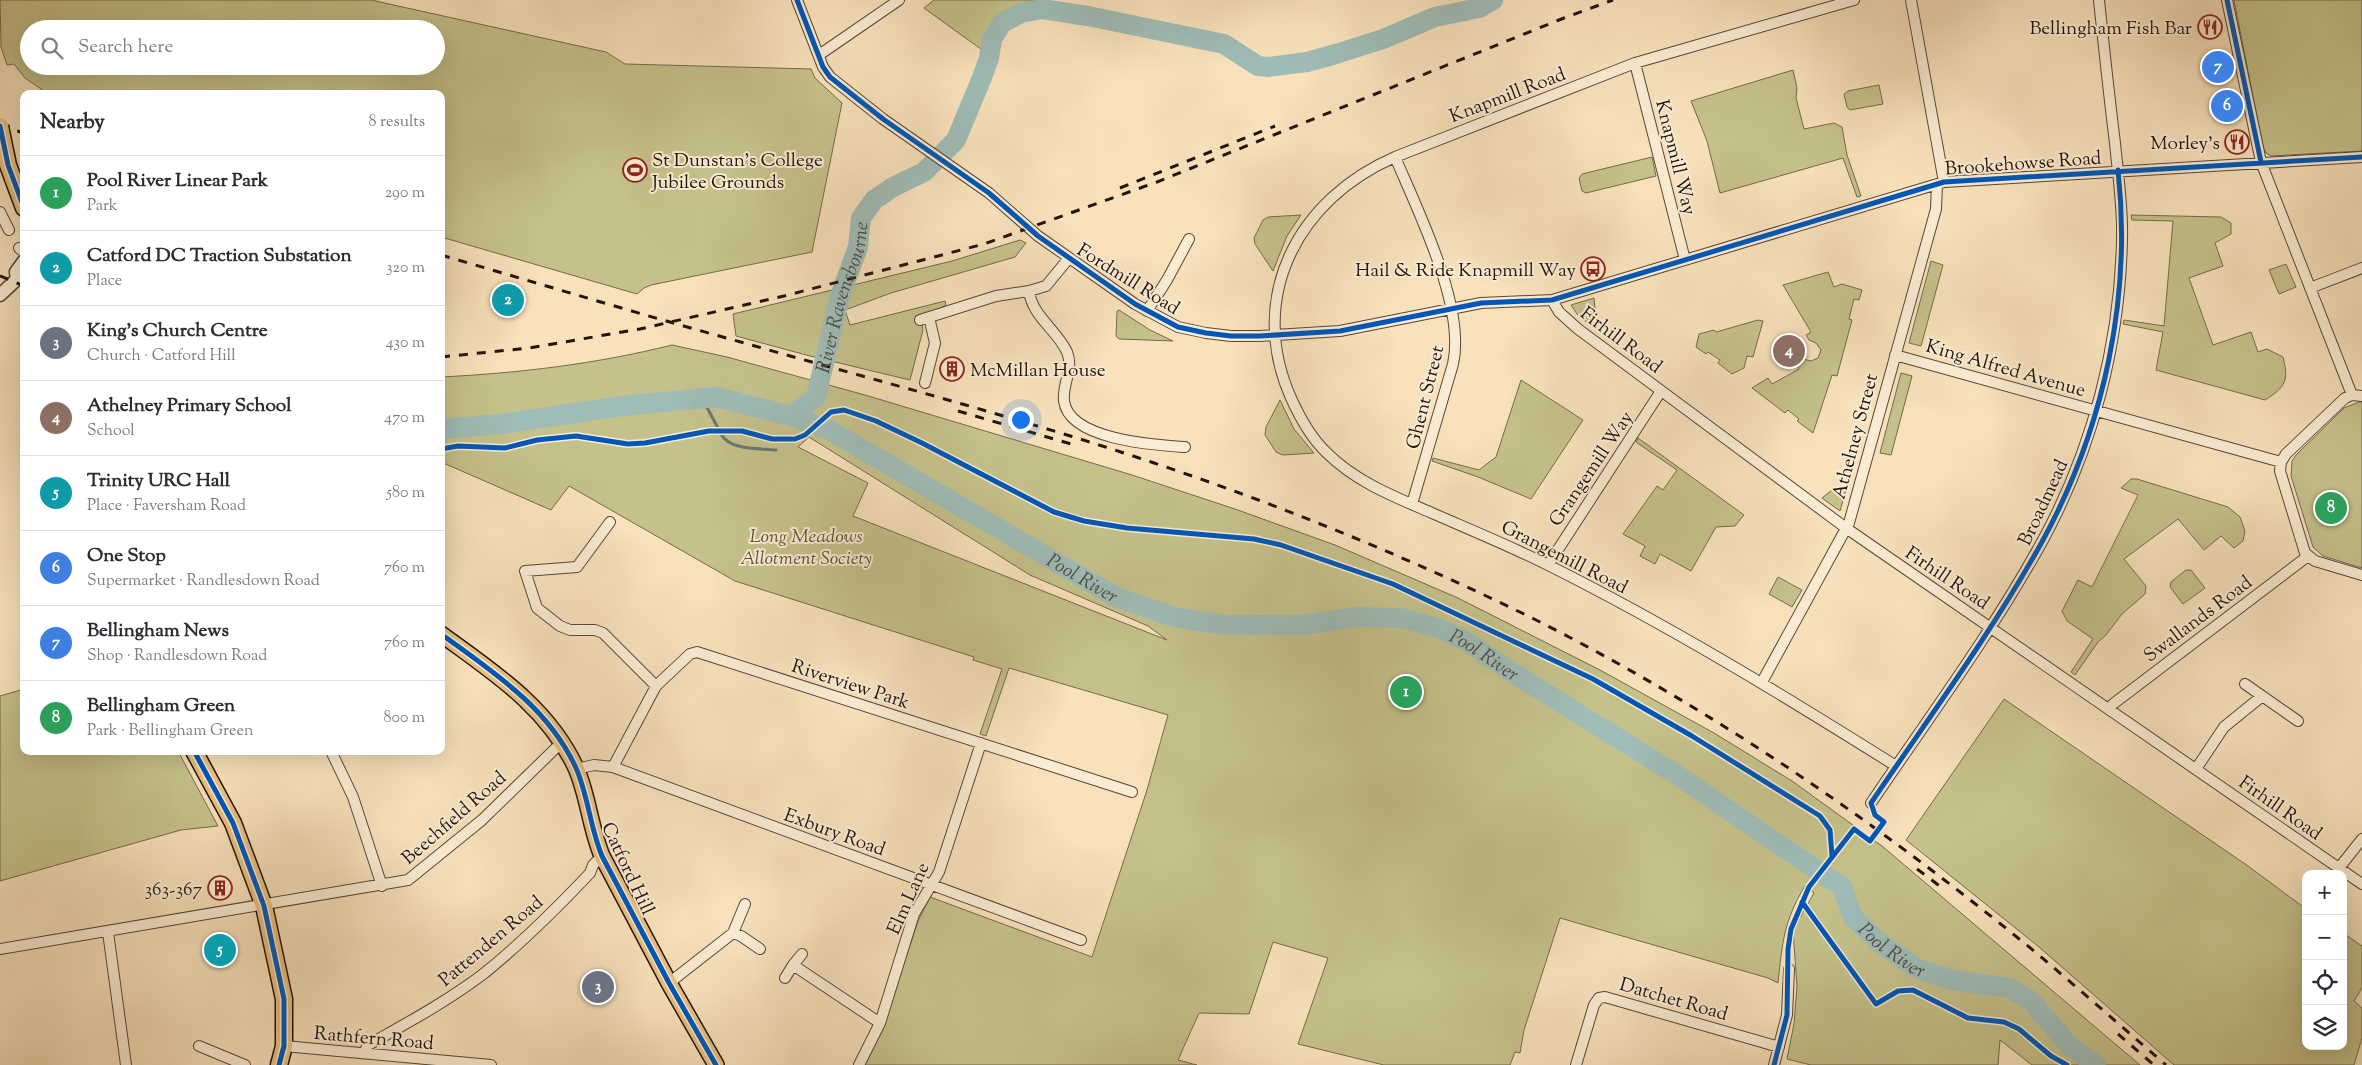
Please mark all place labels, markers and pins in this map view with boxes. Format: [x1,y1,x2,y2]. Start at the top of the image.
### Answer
restaurant icon: Bellingham Fish Bar [2197,14,2223,40]
place label: Bellingham Fish Bar [2029,16,2192,43]
pin: 7 [2202,48,2234,86]
pin: 6 [2211,87,2243,125]
restaurant icon: Morley's [2224,129,2250,155]
place label: Morley's [2150,131,2220,158]
place label: St Dunstan's College Jubilee Grounds [651,148,823,197]
sports icon: St Dunstan's College Jubilee Grounds [622,157,648,183]
bus stop icon: Hail & Ride Knapmill Way [1580,256,1606,282]
place label: Hail & Ride Knapmill Way [1355,258,1577,285]
pin: 2 [492,281,524,319]
pin: 4 [1773,332,1805,370]
building icon: McMillan House [939,356,965,382]
place label: McMillan House [970,358,1106,385]
pin: 8 [2315,489,2347,527]
pin: 1 [1390,673,1422,711]
building icon: 363-367 [207,875,233,901]
place label: 363-367 [145,877,202,904]
pin: 5 [204,931,236,969]
pin: 3 [582,968,614,1006]

